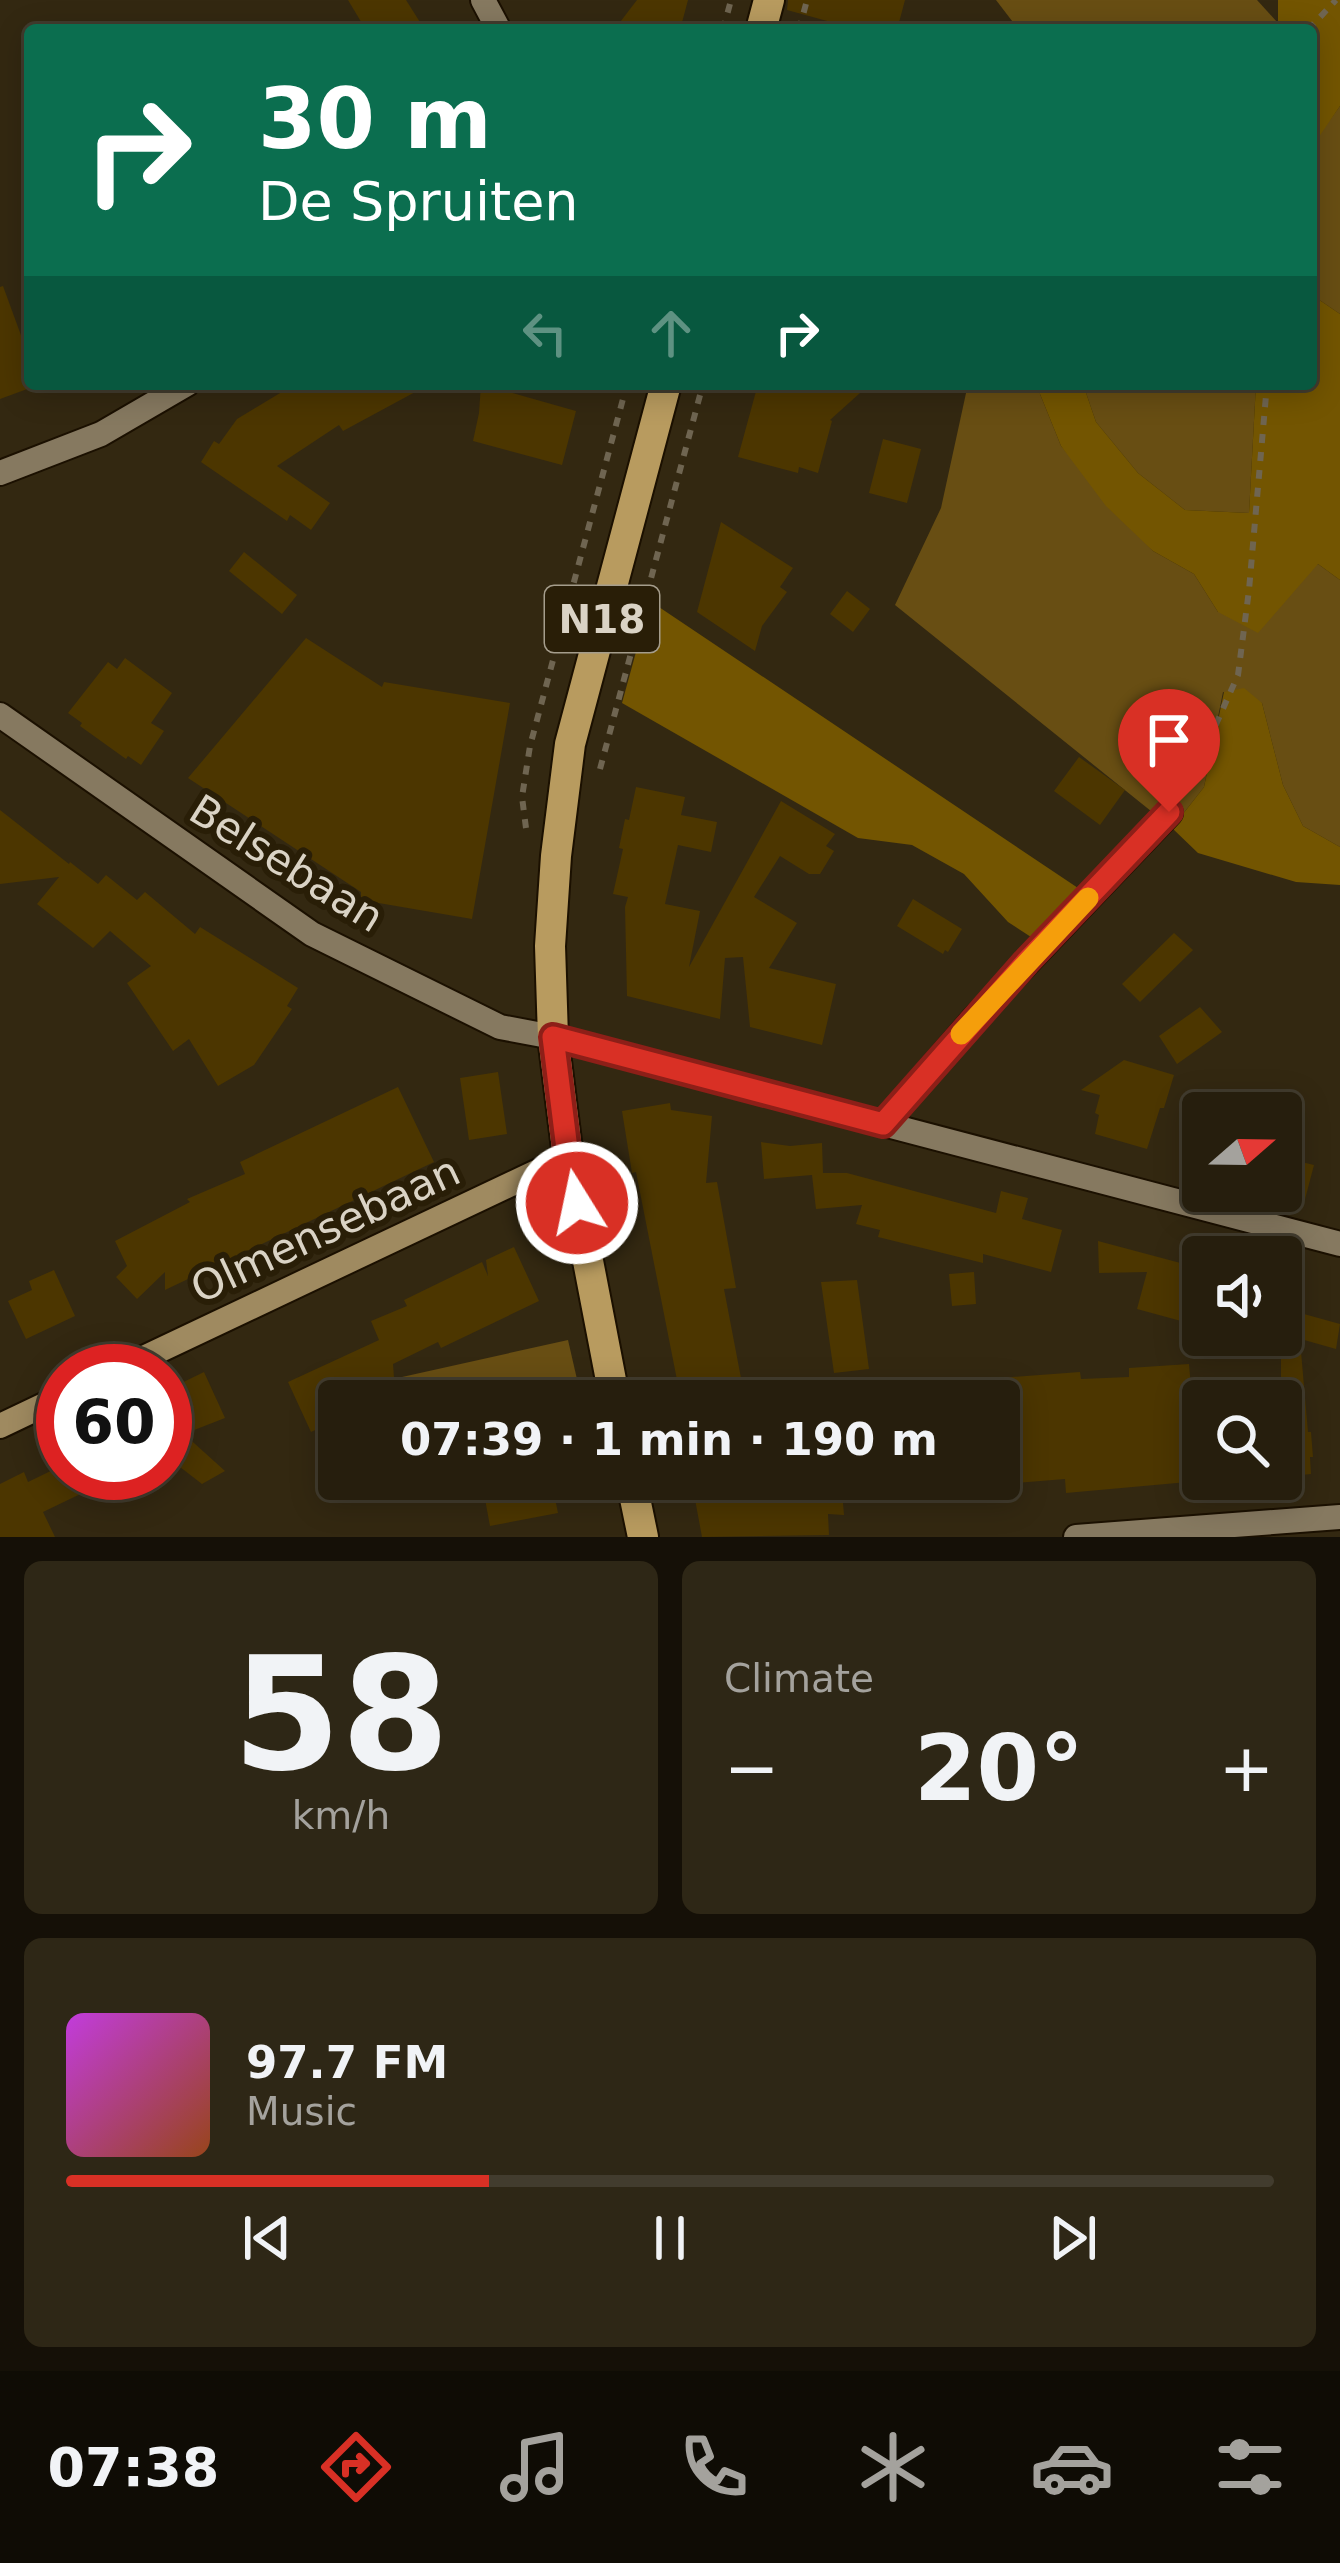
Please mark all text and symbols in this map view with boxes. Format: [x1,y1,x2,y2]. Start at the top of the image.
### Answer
text: 30 m [258,70,492,168]
icon: right [60,72,216,228]
text: De Spruiten [258,170,579,233]
icon: left [512,300,578,366]
icon: ahead [638,300,704,366]
icon: right [764,300,830,366]
road number: N18 [545,586,659,652]
pin [1118,689,1220,812]
icon: arrive [1136,707,1202,773]
street label: Belsebaan [181,785,392,942]
north arrow [1182,1092,1302,1212]
map controls [1182,1092,1302,1500]
position arrow [514,1140,640,1266]
street label: Olmensebaan [183,1146,467,1313]
button: sound [1182,1236,1302,1356]
speed limit sign: 60 [36,1344,192,1500]
button: search [1182,1380,1302,1500]
text: 07:39 · 1 min · 190 m [400,1413,938,1466]
text: 58 [232,1624,450,1806]
text: Climate [724,1656,874,1701]
text: 20° [914,1716,1084,1821]
text: − [724,1730,779,1807]
text: + [1219,1730,1274,1807]
text: km/h [292,1793,390,1838]
text: 97.7 FM [246,2036,448,2089]
text: Music [246,2089,357,2134]
icon: previous [234,2205,300,2271]
icon: pause [637,2205,703,2271]
icon: next [1040,2205,1106,2271]
icon: directions [314,2425,398,2509]
icon: music [493,2425,577,2509]
icon: phone [672,2425,756,2509]
icon: climate [851,2425,935,2509]
icon: car [1030,2425,1114,2509]
icon: filters [1208,2425,1292,2509]
text: 07:38 [47,2436,219,2499]

